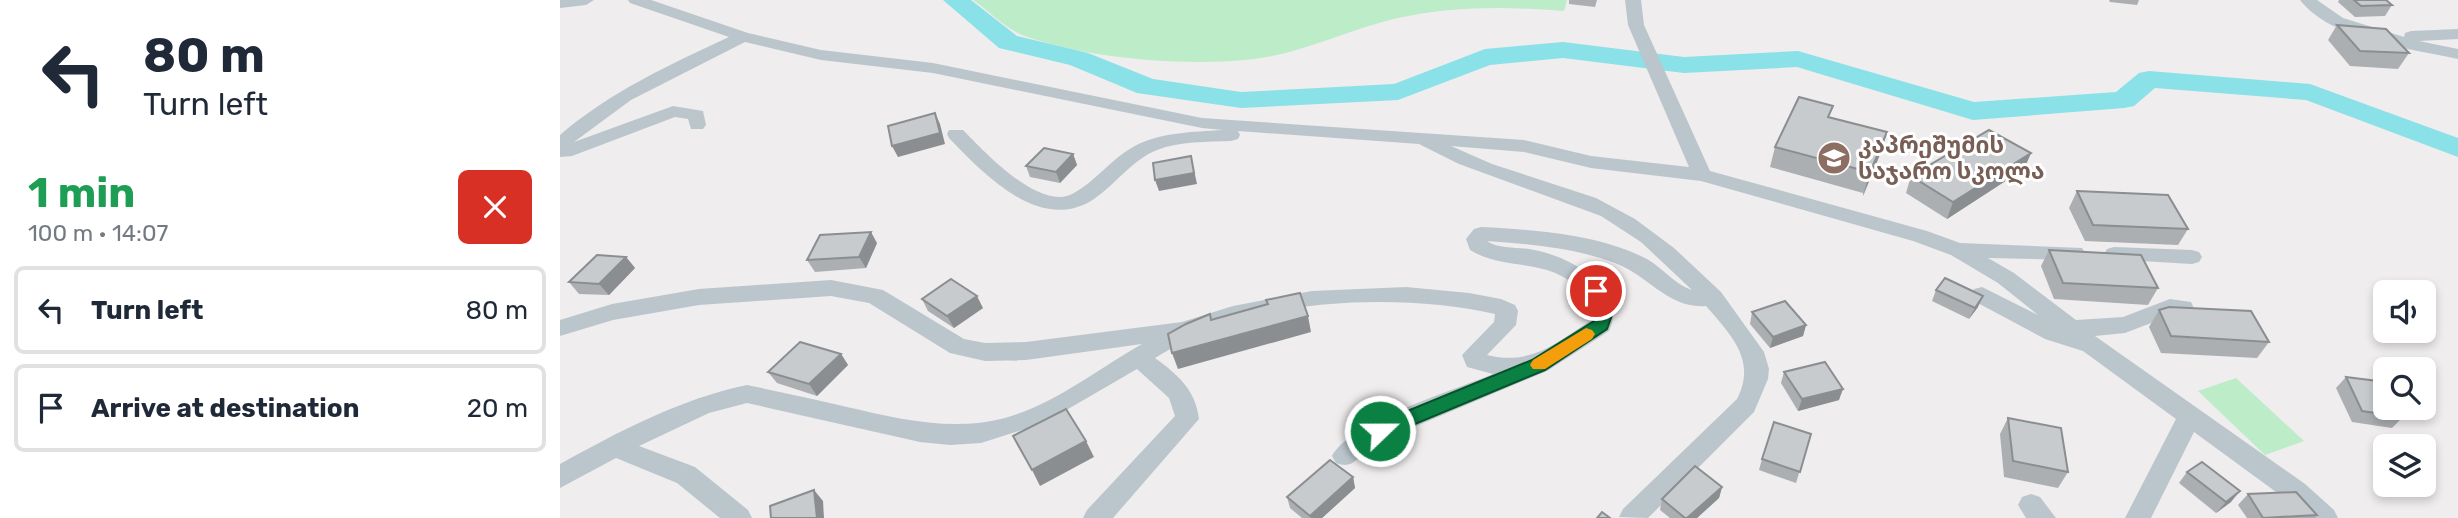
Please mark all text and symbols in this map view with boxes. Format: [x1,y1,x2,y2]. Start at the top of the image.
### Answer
text: 80 m [143,26,265,84]
icon: left [28,28,119,119]
text: Turn left [143,85,268,123]
place label: კაპრეშუმის საჯარო სკოლა [1858,131,2044,185]
school or university icon: კაპრეშუმის საჯარო სკოლა [1815,139,1853,177]
text: 1 min [28,168,135,218]
button: close [458,170,532,244]
text: 100 m · 14:07 [28,219,168,247]
pin [1566,261,1626,321]
icon: arrive [1577,272,1615,310]
map controls [2373,280,2436,497]
button: sound [2373,280,2436,343]
icon: left [32,291,70,329]
text: Turn left [91,295,203,326]
text: 80 m [465,295,528,326]
button: search [2373,357,2436,420]
icon: arrive [32,389,70,427]
text: Arrive at destination [91,393,359,424]
text: 20 m [467,393,528,424]
position arrow [1343,394,1417,468]
button: layers [2373,434,2436,497]

